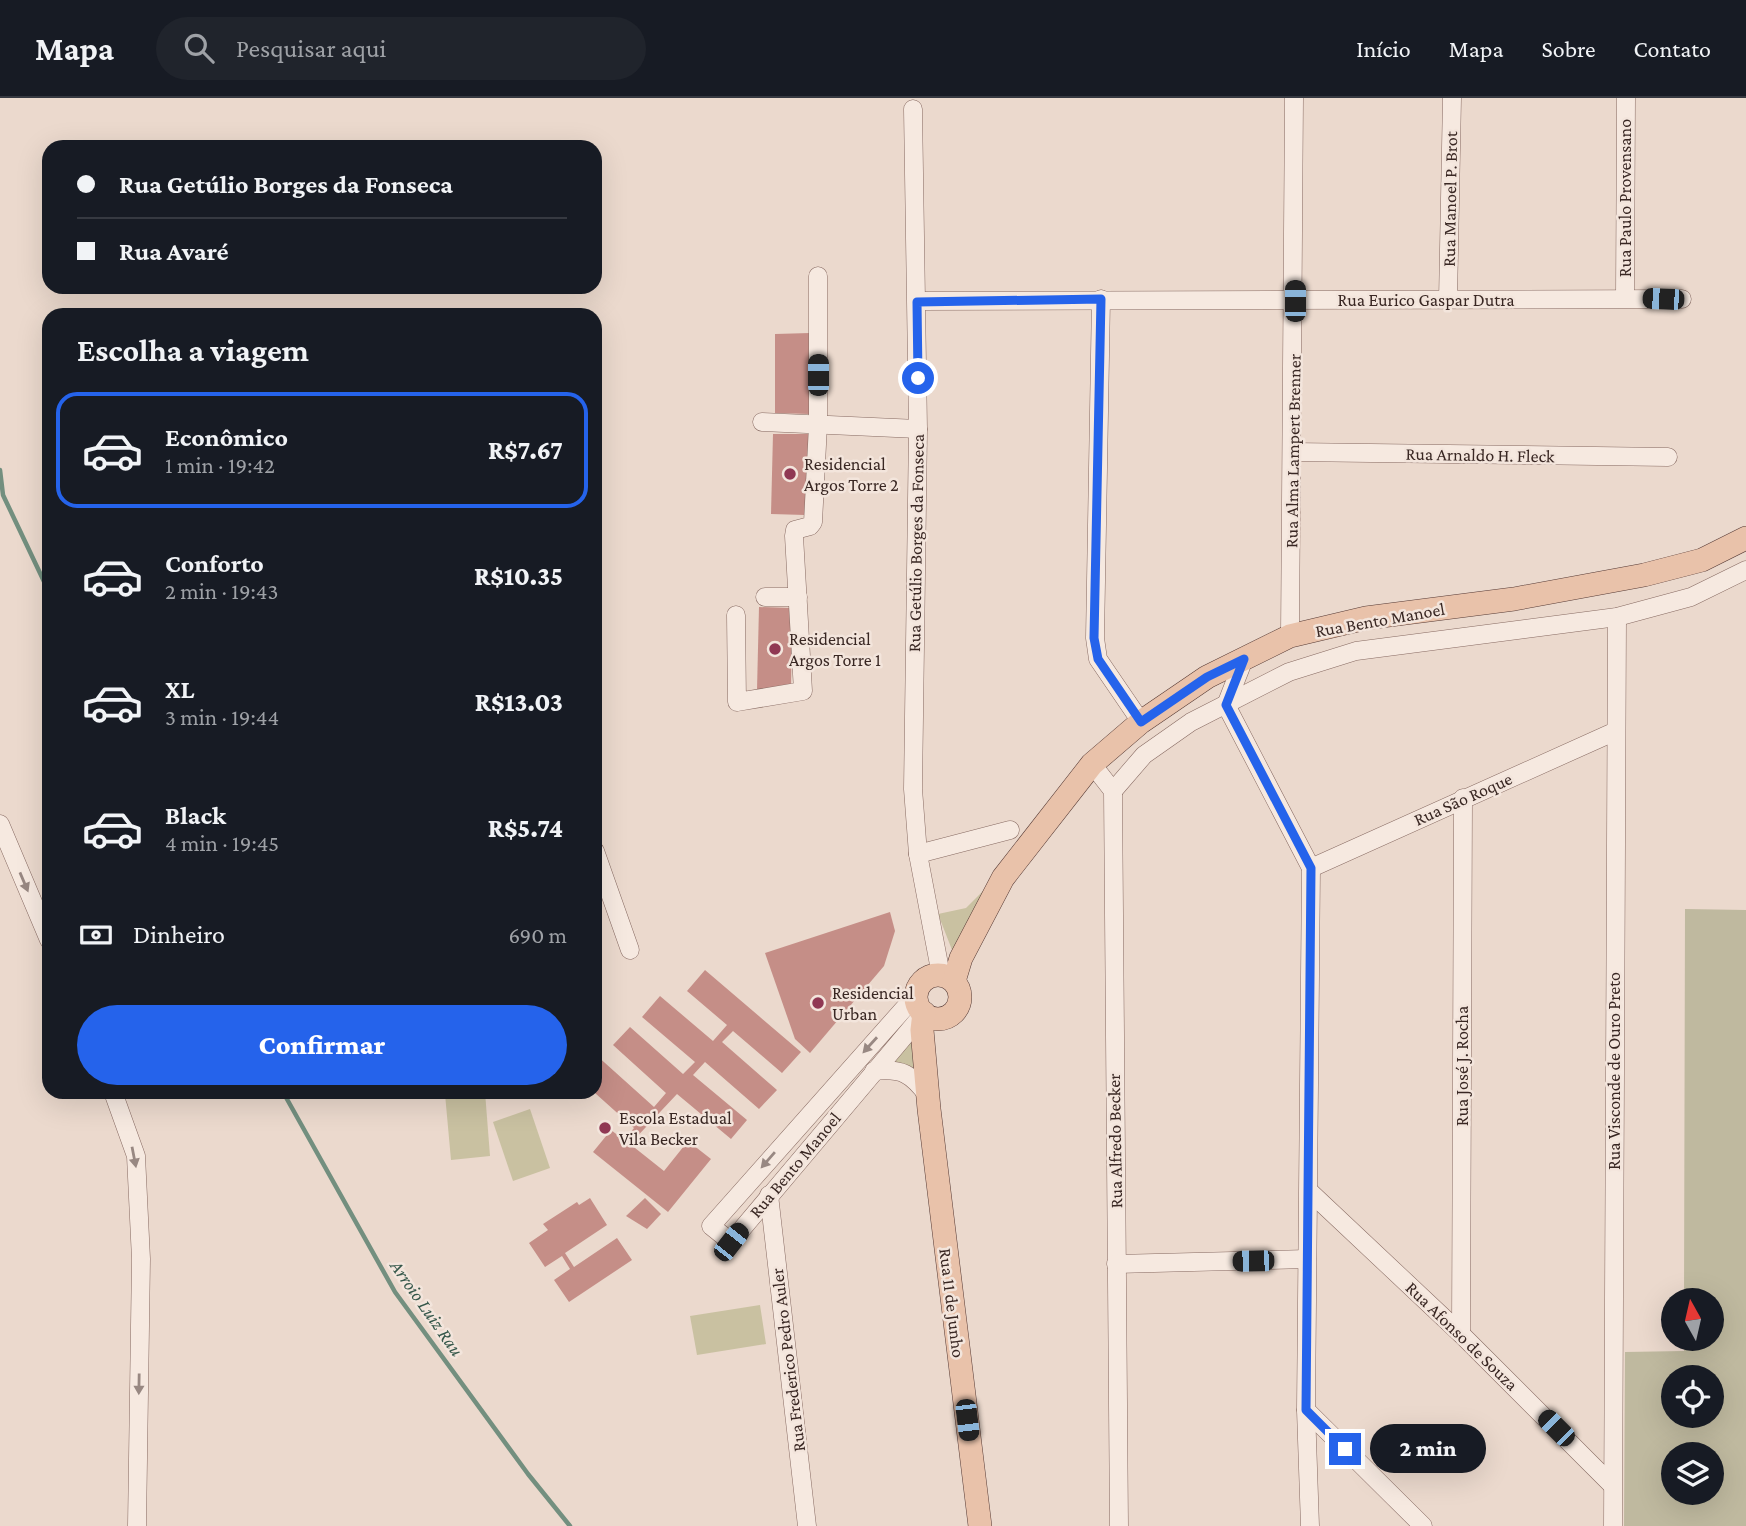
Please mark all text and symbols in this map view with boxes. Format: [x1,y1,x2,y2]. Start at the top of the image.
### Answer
search box [156,17,646,80]
icon: search [180,29,218,67]
text: Mapa [35,30,114,67]
text: Pesquisar aqui [236,34,386,63]
text: Início [1356,35,1411,62]
text: Mapa [1449,35,1504,62]
text: Sobre [1542,35,1596,62]
text: Contato [1634,35,1711,62]
street label: Rua Paulo Provensano [1615,119,1635,277]
street label: Rua Manoel P. Brot [1439,130,1461,267]
text: Rua Getúlio Borges da Fonseca [119,170,453,199]
text: Rua Avaré [119,237,228,266]
car [1285,280,1306,322]
car [1642,288,1685,310]
street label: Rua Eurico Gaspar Dutra [1337,290,1515,310]
text: Escolha a viagem [77,332,309,368]
street label: Rua Alma Lampert Brenner [1281,353,1305,548]
car [808,354,829,396]
route start [902,362,934,394]
icon: car [81,419,144,482]
text: Econômico [165,423,288,452]
street label: Rua Getúlio Borges da Fonseca [904,434,928,652]
text: R$7.67 [488,436,563,465]
street label: Rua Arnaldo H. Fleck [1405,444,1555,466]
text: 1 min · 19:42 [165,452,275,478]
place label: Residencial Argos Torre 2 [804,454,899,495]
marker: Residencial Argos Torre 2 [782,466,798,482]
icon: car [81,545,144,608]
text: Conforto [165,549,264,578]
text: R$10.35 [474,562,563,591]
text: 2 min · 19:43 [165,578,278,604]
street label: Rua Bento Manoel [1314,599,1447,641]
place label: Residencial Argos Torre 1 [789,629,881,670]
marker: Residencial Argos Torre 1 [767,641,783,657]
icon: car [81,671,144,734]
text: XL [165,675,194,704]
text: R$13.03 [475,688,563,717]
text: 3 min · 19:44 [165,704,279,730]
street label: Rua São Roque [1411,768,1515,830]
icon: car [81,797,144,860]
text: Black [165,801,226,830]
text: R$5.74 [488,814,563,843]
text: 4 min · 19:45 [165,830,279,856]
one-way arrow [19,872,30,893]
icon: cash [77,916,115,954]
text: Dinheiro [133,920,225,949]
text: 690 m [508,922,567,948]
street label: Rua Visconde de Ouro Preto [1604,972,1624,1170]
place label: Residencial Urban [832,983,914,1024]
marker: Residencial Urban [810,995,826,1011]
button: Confirmar [77,1005,567,1085]
street label: Rua José J. Rocha [1452,1006,1472,1126]
one-way arrow [862,1036,878,1054]
street label: Rua Alfredo Becker [1104,1073,1126,1209]
place label: Escola Estadual Vila Becker [619,1108,732,1149]
street label: Rua Bento Manoel [745,1108,845,1222]
marker: Escola Estadual Vila Becker [597,1120,613,1136]
one-way arrow [129,1146,140,1168]
one-way arrow [760,1151,776,1169]
car [710,1219,753,1265]
street label: Rua 11 de Junho [935,1247,969,1359]
car [1232,1250,1275,1272]
water label: Arroio Luiz Rau [386,1255,468,1360]
street label: Rua Frederico Pedro Auler [767,1266,809,1453]
street label: Rua Afonso de Souza [1402,1277,1522,1395]
north arrow [1661,1288,1724,1351]
map controls [1661,1288,1724,1505]
button: locate [1661,1365,1724,1428]
one-way arrow [133,1373,145,1395]
car [955,1398,980,1442]
car [1534,1406,1579,1450]
callout: 2 min [1370,1424,1485,1474]
route end [1329,1433,1361,1465]
text: 2 min [1400,1435,1456,1461]
button: layers [1661,1442,1724,1505]

